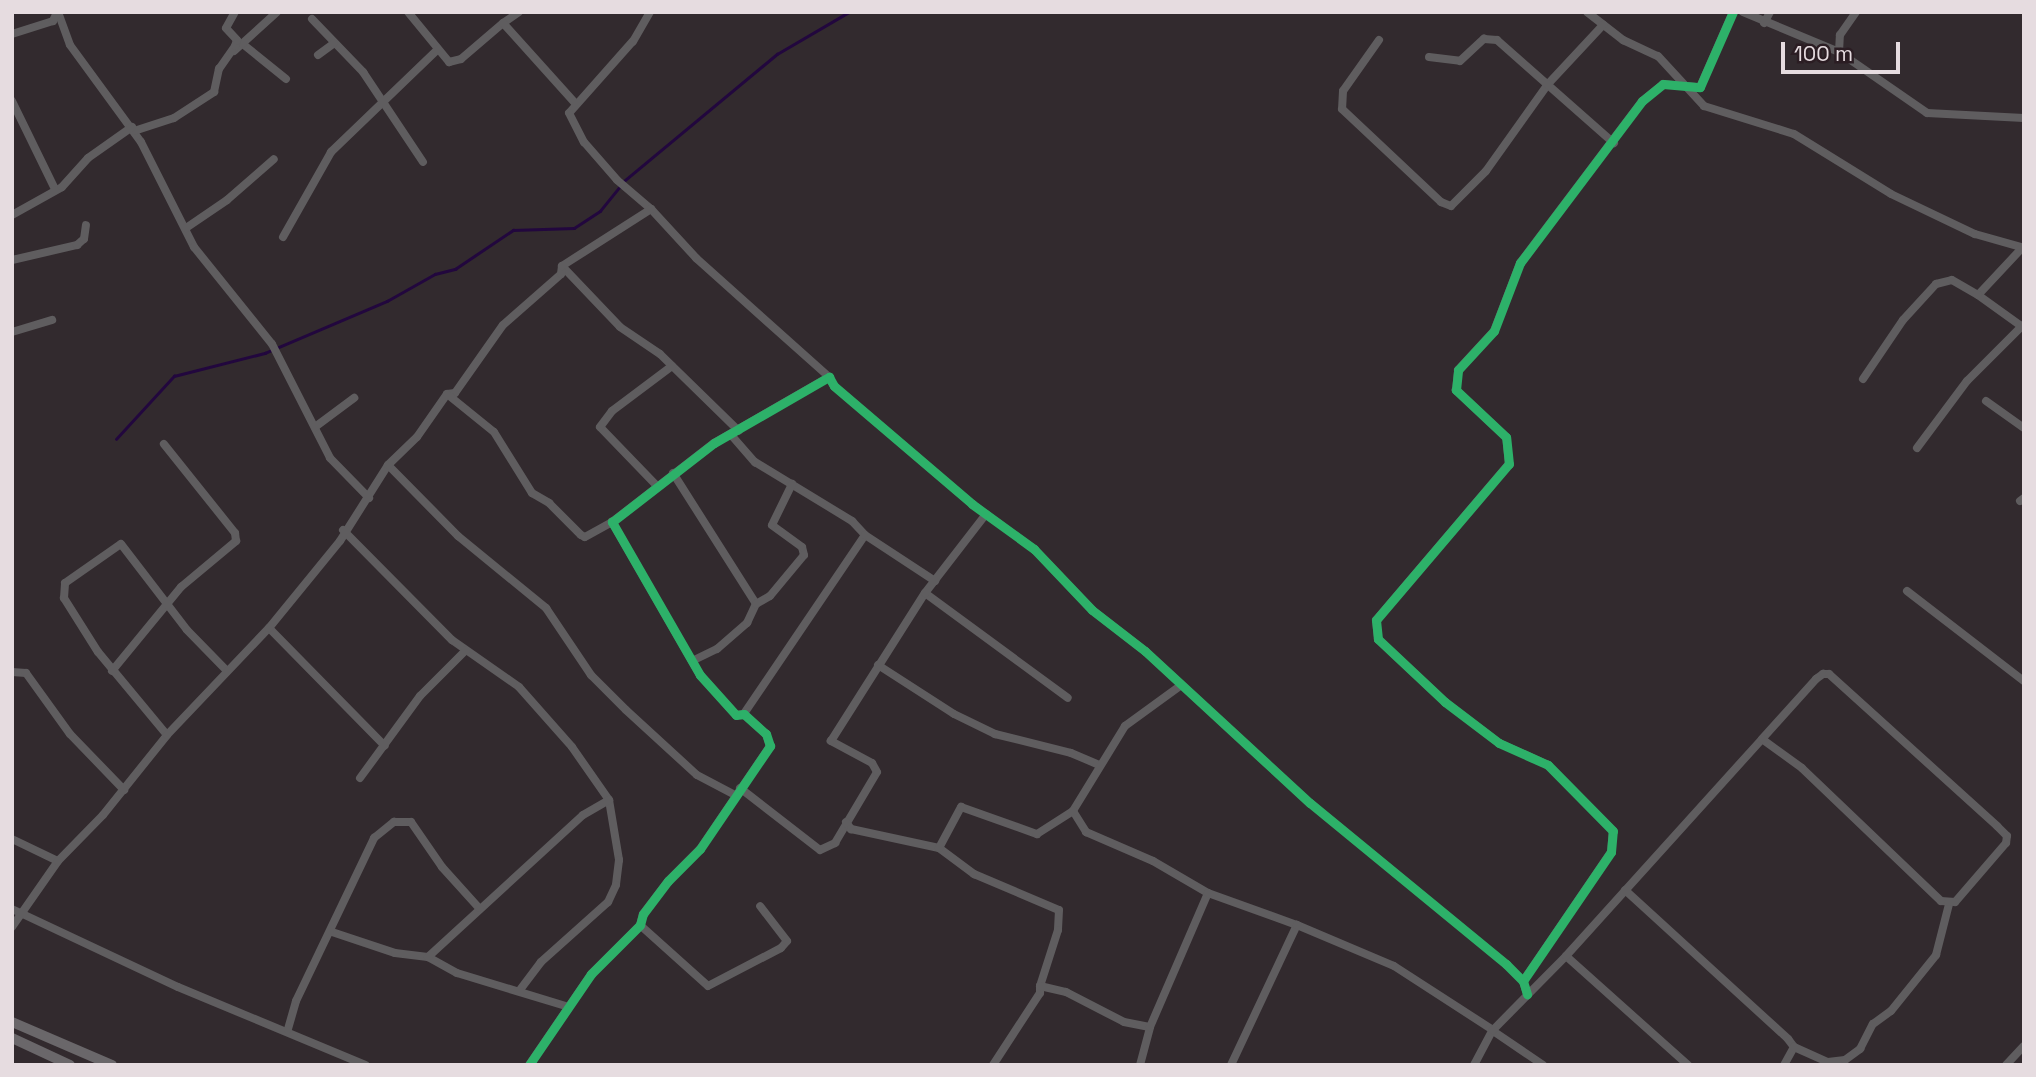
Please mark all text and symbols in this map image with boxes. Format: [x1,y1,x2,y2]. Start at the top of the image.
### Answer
scale bar [1784,28,1903,72]
text: 100 m [1794,40,1853,67]

